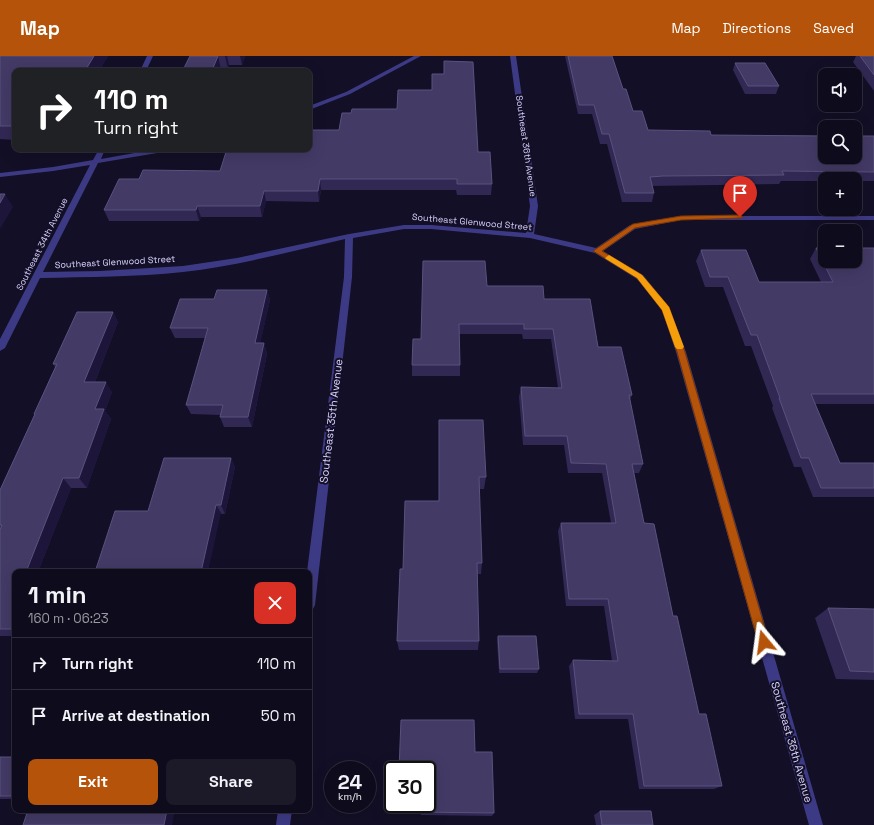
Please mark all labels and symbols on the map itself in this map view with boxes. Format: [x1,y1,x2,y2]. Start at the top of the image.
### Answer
street label: Southeast 36th Avenue [513,94,539,198]
pin [723,176,757,217]
street label: Southeast 34th Avenue [13,196,71,292]
street label: Southeast Glenwood Street [411,211,533,233]
street label: Southeast Glenwood Street [54,253,176,271]
street label: Southeast 35th Avenue [316,358,346,484]
position arrow [743,621,785,663]
street label: Southeast 36th Avenue [768,680,816,804]
speed limit sign: 30 [384,761,436,813]

